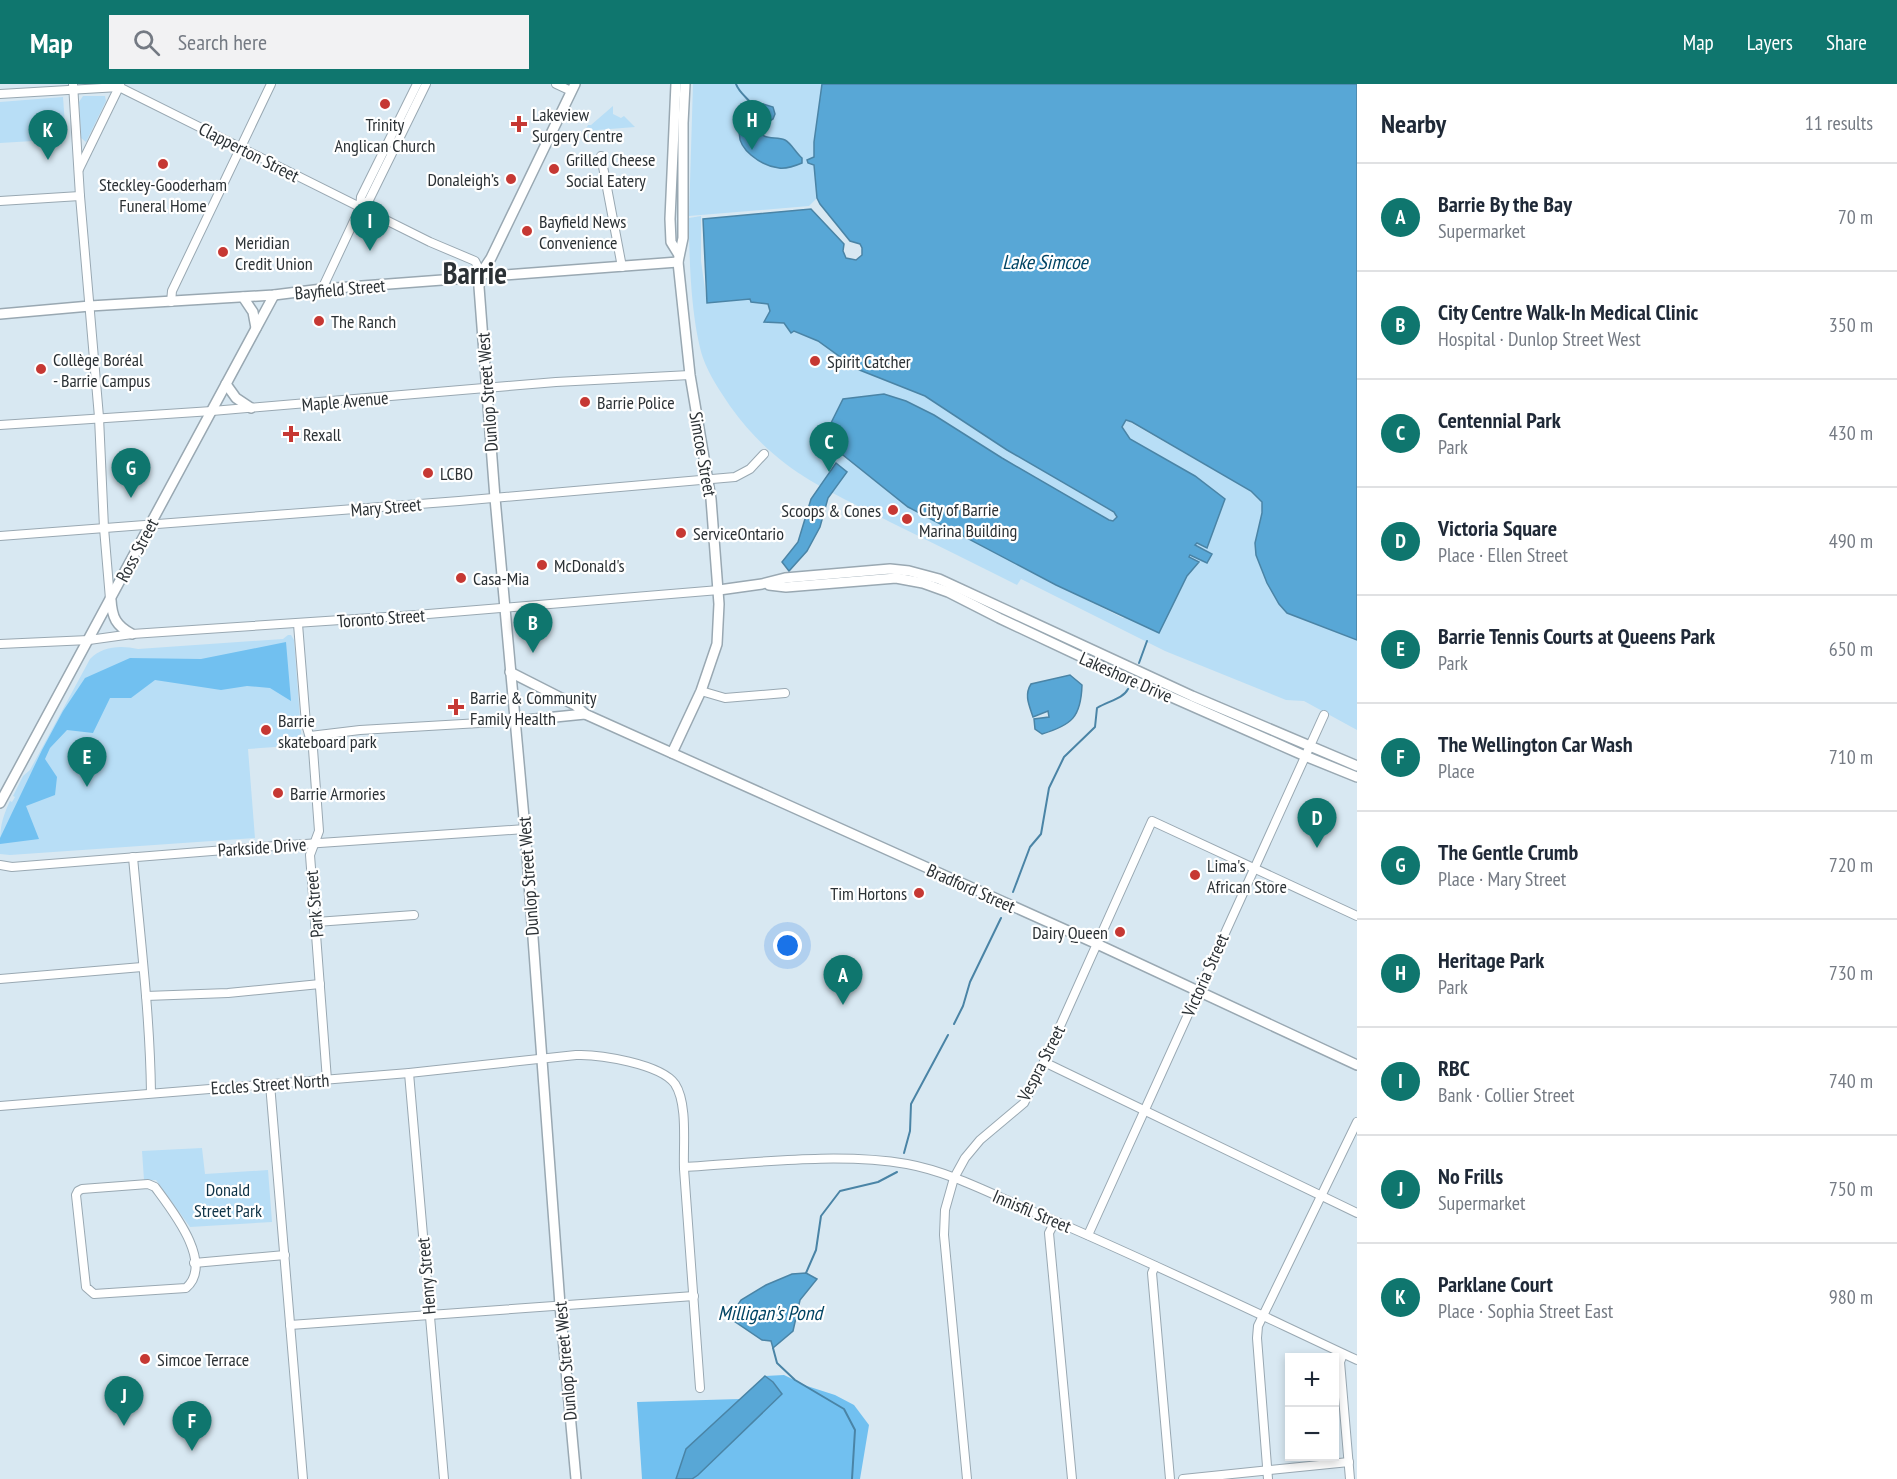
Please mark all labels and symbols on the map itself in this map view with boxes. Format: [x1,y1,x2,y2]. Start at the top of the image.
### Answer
marker: Trinity Anglican Church [378,97,392,111]
pin: H [732,100,771,150]
place label: Lakeview Surgery Centre [532,103,623,147]
pin: K [28,110,68,160]
place label: Trinity Anglican Church [335,113,435,157]
marker: Lakeview Surgery Centre [510,115,528,133]
street label: Clapperton Street [195,117,303,187]
place label: Grilled Cheese Social Eatery [566,148,656,192]
marker: Steckley-Gooderham Funeral Home [156,157,170,171]
marker: Grilled Cheese Social Eatery [547,162,561,176]
place label: Donaleigh’s [427,168,499,191]
marker: Donaleigh’s [504,172,518,186]
place label: Steckley-Gooderham Funeral Home [99,173,227,217]
pin: I [350,202,389,251]
place label: Bayfield News Convenience [539,210,626,254]
marker: Bayfield News Convenience [520,224,534,238]
place label: Meridian Credit Union [235,231,313,275]
marker: Meridian Credit Union [216,245,230,259]
water label: Lake Simcoe [1002,249,1090,275]
district label: Barrie [443,253,507,292]
street label: Bayfield Street [294,274,386,304]
place label: The Ranch [331,310,396,333]
marker: The Ranch [312,314,326,328]
street label: Dunlop Street West [471,332,503,452]
place label: Collège Boréal - Barrie Campus [53,348,150,392]
place label: Spirit Catcher [827,350,911,373]
marker: Spirit Catcher [808,354,822,368]
marker: Collège Boréal - Barrie Campus [34,362,48,376]
street label: Maple Avenue [301,386,389,416]
place label: Barrie Police [597,391,675,414]
marker: Barrie Police [578,395,592,409]
street label: Simcoe Street [684,410,722,498]
pin: C [810,422,848,472]
place label: Rexall [303,423,342,446]
marker: Rexall [284,427,298,441]
pin: G [112,448,150,498]
place label: LCBO [440,462,473,485]
marker: LCBO [421,466,435,480]
street label: Mary Street [350,492,422,522]
place label: City of Barrie Marina Building [919,498,1017,542]
place label: Scoops & Cones [781,499,881,522]
marker: Scoops & Cones [886,503,900,517]
marker: City of Barrie Marina Building [900,512,914,526]
street label: Ross Street [111,514,163,586]
place label: ServiceOntario [693,522,784,545]
marker: ServiceOntario [674,526,688,540]
place label: McDonald's [554,554,625,577]
marker: McDonald's [535,558,549,572]
place label: Casa-Mia [473,567,529,590]
marker: Casa-Mia [454,571,468,585]
street label: Toronto Street [336,603,426,633]
pin: B [514,604,552,653]
street label: Lakeshore Drive [1076,646,1176,708]
place label: Barrie & Community Family Health [470,686,597,730]
marker: Barrie & Community Family Health [447,698,465,716]
place label: Barrie skateboard park [278,709,377,753]
marker: Barrie skateboard park [259,723,273,737]
pin: E [68,738,106,787]
place label: Barrie Armories [290,782,386,805]
marker: Barrie Armories [271,786,285,800]
pin: D [1298,798,1336,848]
street label: Dunlop Street West [512,816,544,936]
street label: Parkside Drive [217,832,307,862]
place label: Lima's African Store [1207,854,1287,898]
street label: Bradford Street [923,858,1019,918]
marker: Lima's African Store [1188,868,1202,882]
street label: Park Street [300,869,328,939]
place label: Tim Hortons [830,882,907,905]
marker: Tim Hortons [912,886,926,900]
place label: Dairy Queen [1032,921,1108,944]
marker: Dairy Queen [1113,925,1127,939]
street label: Victoria Street [1176,930,1233,1021]
your location [773,931,802,960]
pin: A [824,956,862,1005]
street label: Vespra Street [1012,1021,1070,1106]
street label: Eccles Street North [210,1068,330,1100]
park label: Donald Street Park [194,1178,262,1222]
street label: Innisfil Street [989,1184,1075,1238]
street label: Henry Street [411,1236,441,1315]
street label: Dunlop Street West [548,1300,582,1422]
water label: Milligan's Pond [718,1300,824,1326]
place label: Simcoe Terrace [157,1348,249,1371]
marker: Simcoe Terrace [138,1352,152,1366]
pin: J [104,1376,144,1426]
pin: F [172,1402,212,1451]

